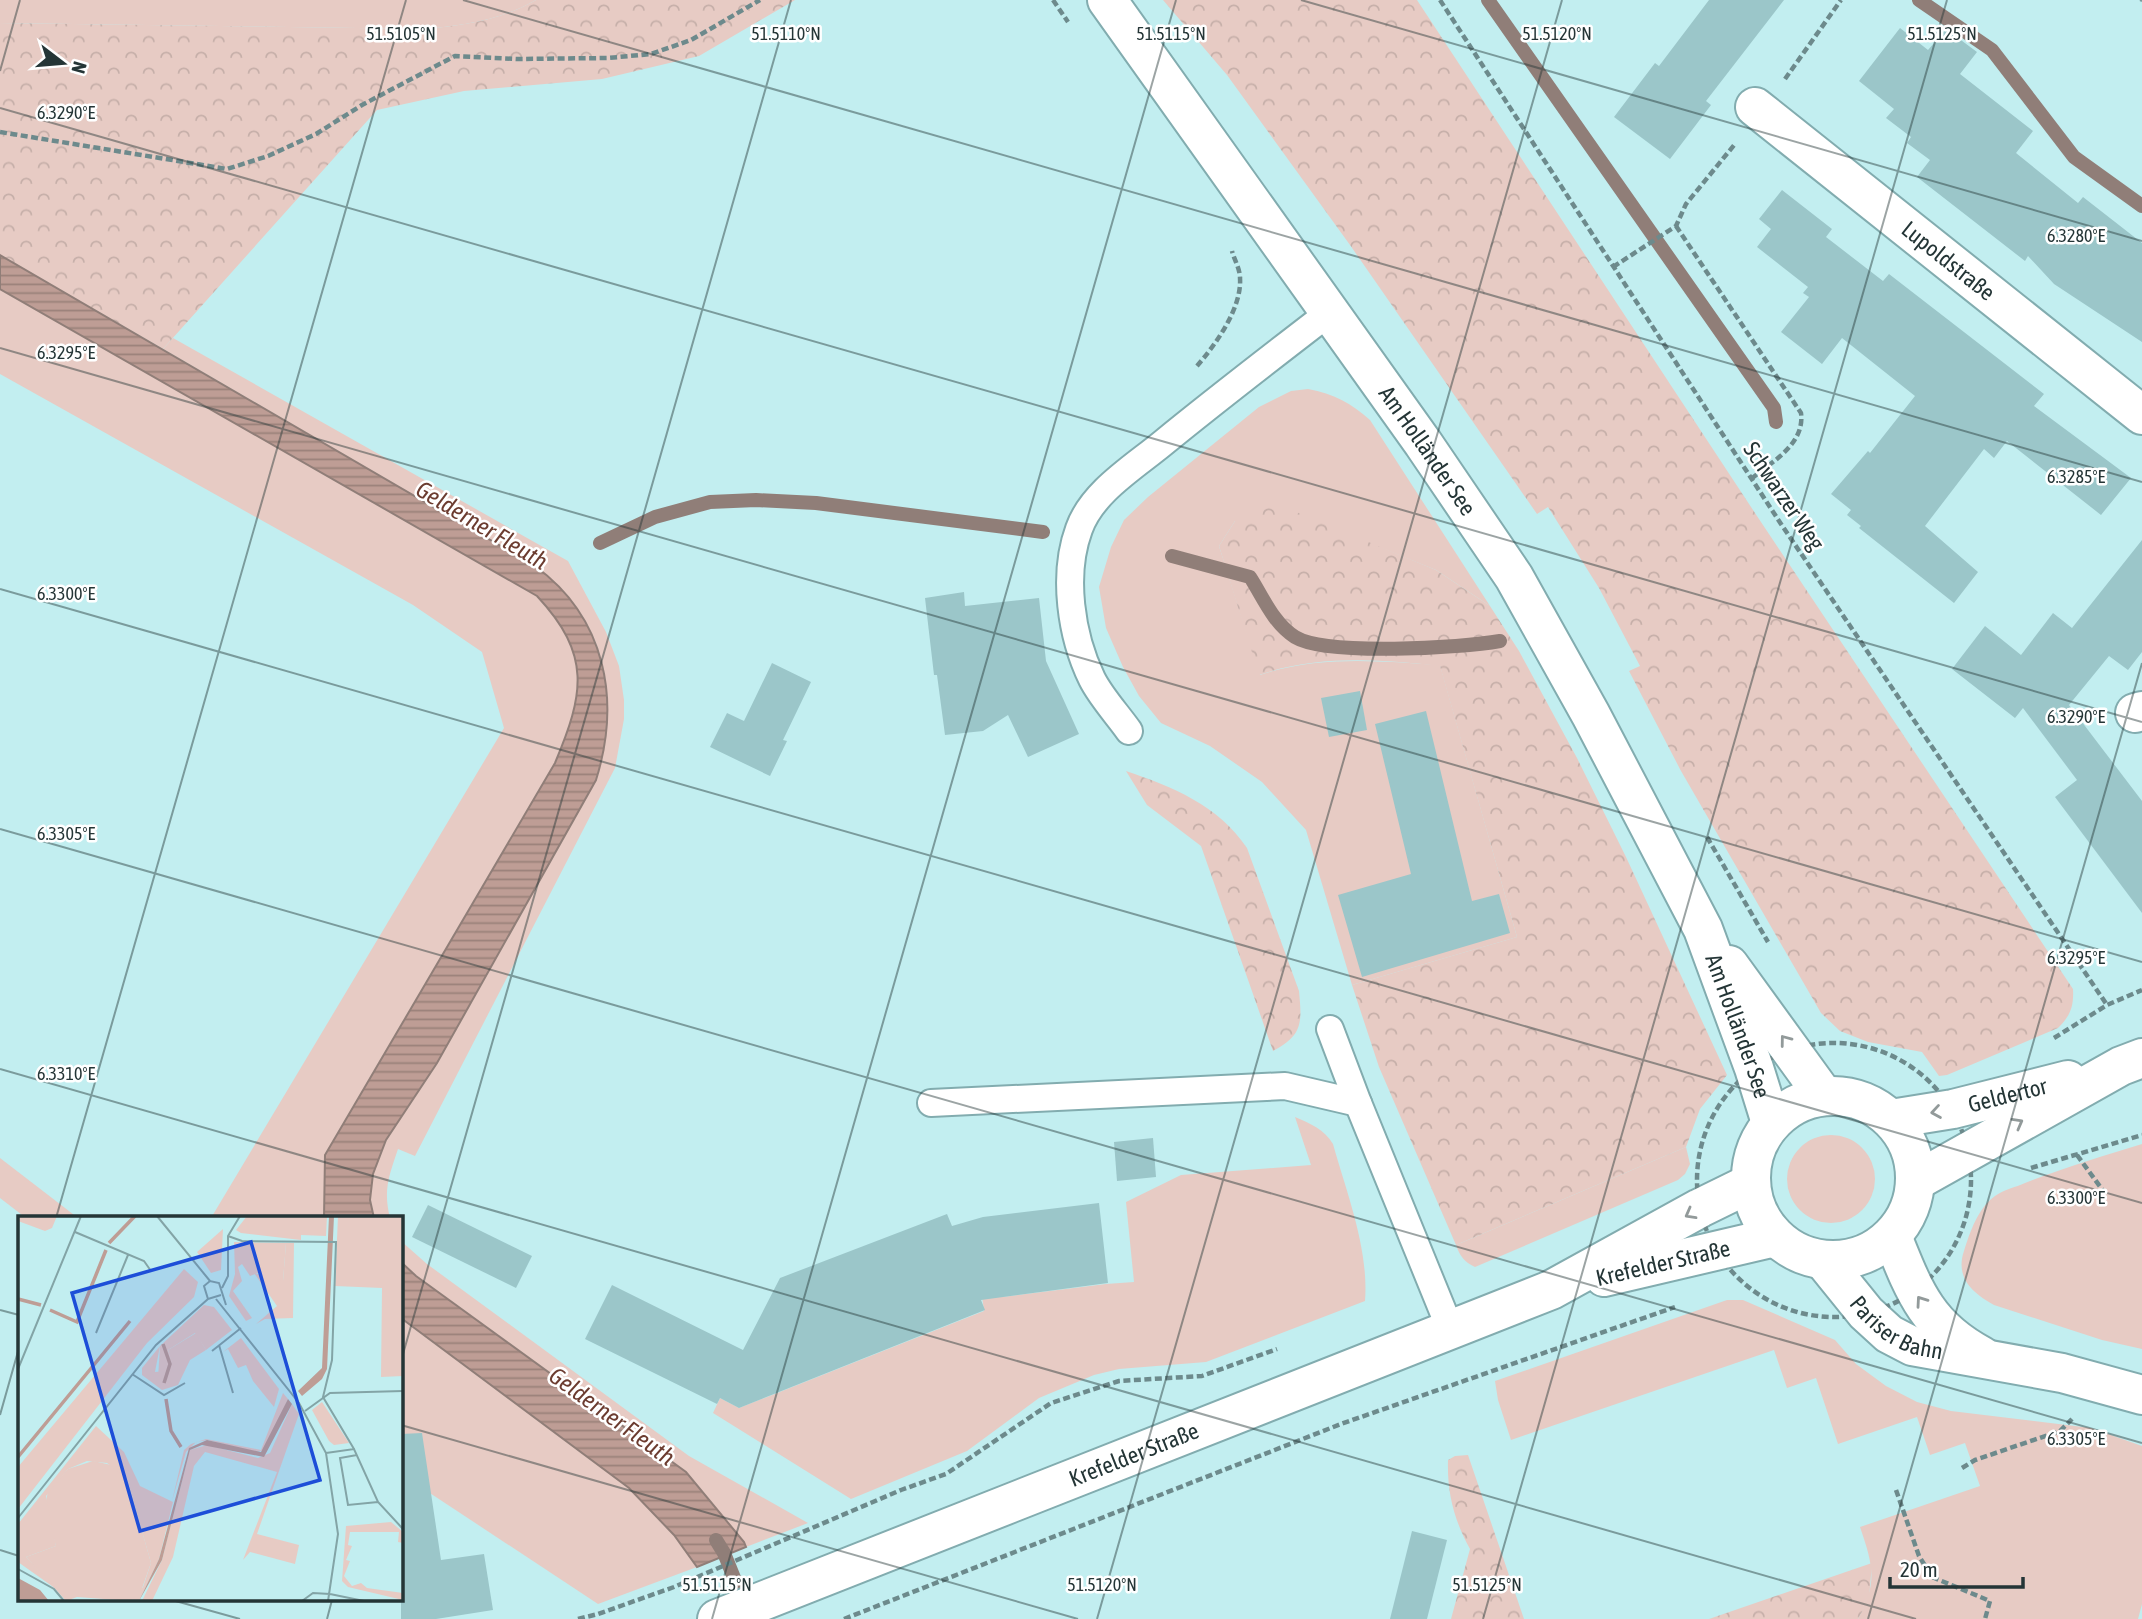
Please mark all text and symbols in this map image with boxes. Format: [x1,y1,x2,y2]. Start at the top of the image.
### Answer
text: 51.5105°N [366,23,436,44]
text: 51.5110°N [751,23,821,44]
text: 51.5115°N [1136,23,1206,44]
text: 51.5120°N [1522,23,1592,44]
text: 51.5125°N [1907,23,1977,44]
north arrow [28,28,98,98]
text: N [67,59,91,76]
text: 6.3290°E [37,102,95,123]
street label: Lupoldstraße [1897,216,2000,306]
text: 6.3280°E [2047,225,2105,246]
text: 6.3295°E [37,342,95,363]
street label: Am Holländer See [1374,381,1481,520]
street label: Schwarzer Weg [1738,437,1830,555]
text: 6.3285°E [2047,466,2105,487]
water label: Gelderner Fleuth [411,475,553,575]
text: 6.3300°E [37,583,95,604]
text: 6.3290°E [2047,706,2105,727]
text: 6.3305°E [37,823,95,844]
text: 6.3295°E [2047,947,2105,968]
street label: Am Holländer See [1700,951,1776,1101]
one-way arrow [1781,1035,1793,1047]
text: 6.3310°E [37,1063,95,1084]
street label: Geldertor [1965,1073,2051,1118]
one-way arrow [1930,1104,1942,1119]
one-way arrow [2011,1118,2023,1131]
text: 6.3300°E [2047,1187,2105,1208]
one-way arrow [1685,1206,1697,1219]
inset map [18,1216,402,1602]
street label: Krefelder Straße [1593,1235,1733,1291]
street label: Pariser Bahn [1845,1291,1945,1364]
one-way arrow [1917,1296,1929,1309]
water label: Gelderner Fleuth [544,1361,680,1471]
street label: Krefelder Straße [1065,1417,1202,1492]
text: 6.3305°E [2047,1428,2105,1449]
scale bar [1890,1546,2023,1590]
text: 20 m [1900,1557,1938,1581]
text: 51.5115°N [682,1574,752,1595]
text: 51.5120°N [1067,1574,1137,1595]
text: 51.5125°N [1452,1574,1522,1595]

